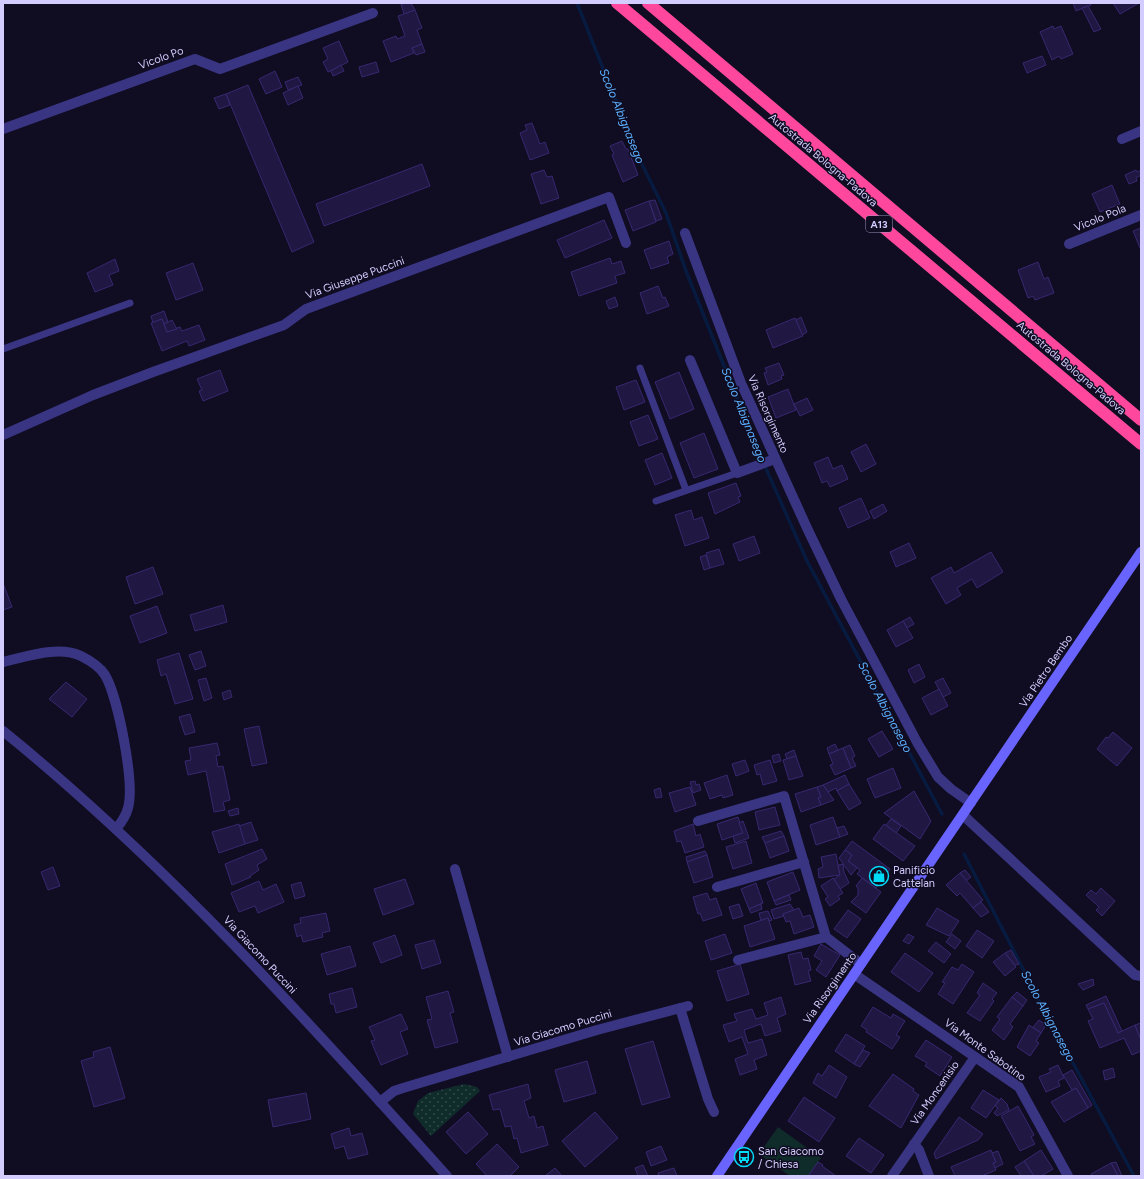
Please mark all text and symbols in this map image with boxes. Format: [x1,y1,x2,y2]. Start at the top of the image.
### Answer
street label: Vicolo Po [137,44,185,72]
water label: Scolo Albignasego [597,66,647,166]
street label: Autostrada Bologna-Padova [766,111,880,209]
street label: Vicolo Pola [1072,202,1128,234]
road number: A13 [866,216,892,232]
street label: Via Giuseppe Puccini [304,254,406,302]
street label: Autostrada Bologna-Padova [1014,319,1128,417]
water label: Scolo Albignasego [719,365,769,465]
street label: Via Risorgimento [745,373,791,455]
street label: Via Pietro Bembo [1017,632,1075,710]
water label: Scolo Albignasego [855,659,915,755]
place label: Panificio Cattelan [893,864,935,890]
shop icon: Panificio Cattelan [868,865,890,887]
street label: Via Giacomo Puccini [221,913,299,997]
street label: Via Risorgimento [801,950,859,1026]
water label: Scolo Albignasego [1018,968,1078,1064]
street label: Via Giacomo Puccini [513,1007,613,1049]
street label: Via Monte Sabotino [942,1016,1028,1084]
street label: Via Moncenisio [908,1059,962,1127]
place label: San Giacomo / Chiesa [758,1145,824,1171]
bus stop icon: San Giacomo / Chiesa [733,1146,755,1168]

